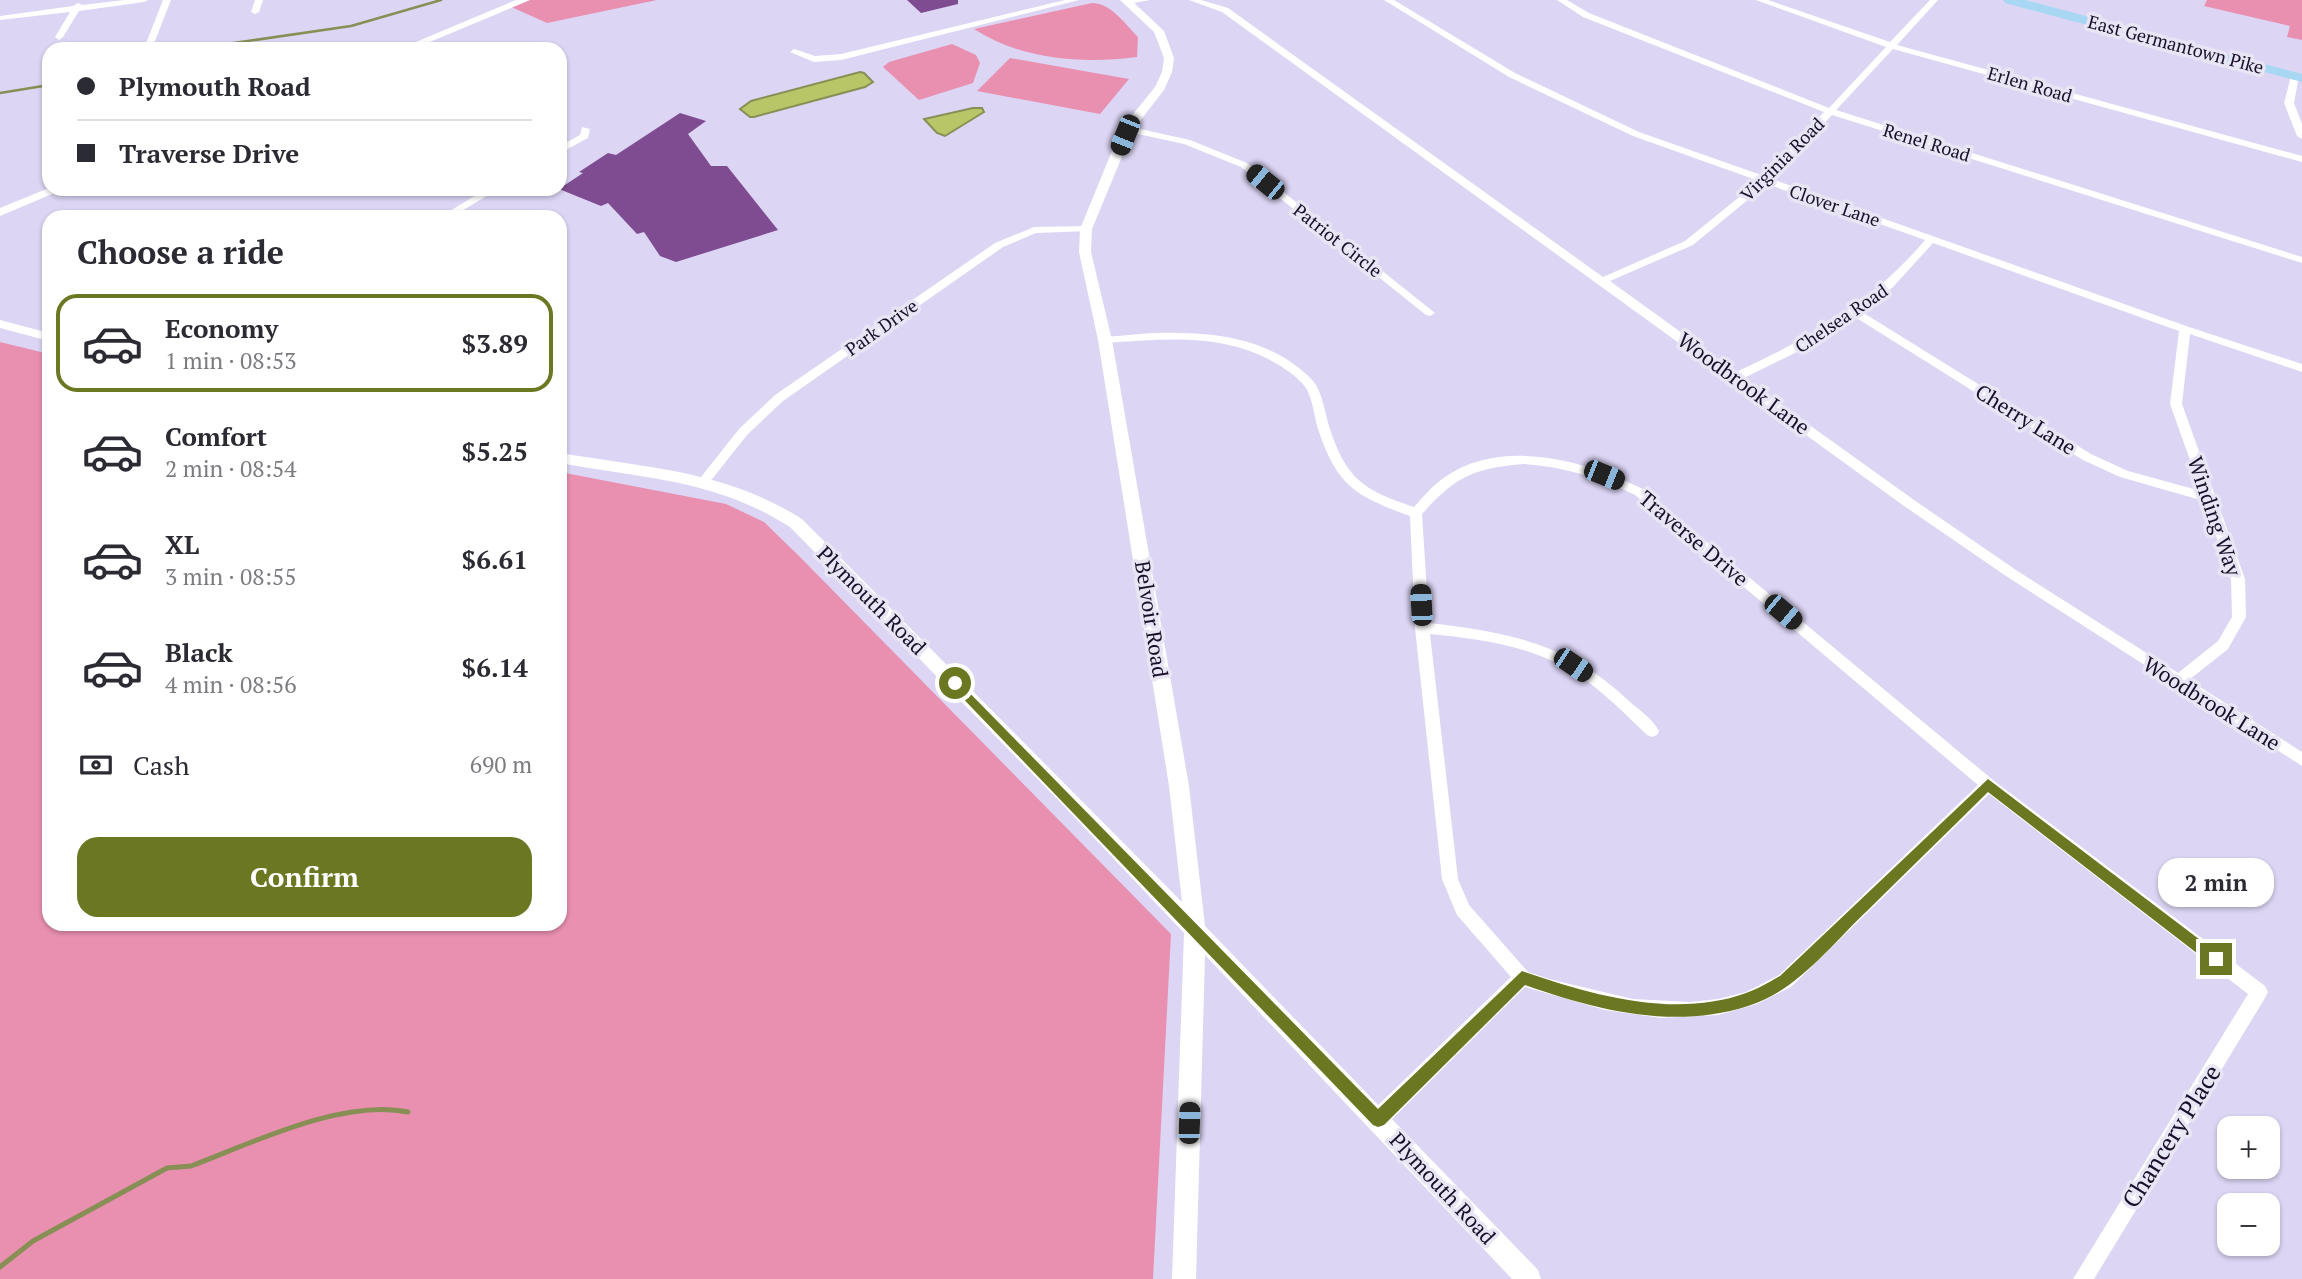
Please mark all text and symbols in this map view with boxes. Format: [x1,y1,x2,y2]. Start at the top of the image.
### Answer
street label: East Germantown Pike [2086,9,2266,79]
street label: Erlen Road [1985,60,2075,108]
text: Plymouth Road [119,69,311,103]
car [1108,112,1143,158]
street label: Virginia Road [1735,112,1829,206]
street label: Renel Road [1881,117,1973,167]
text: Traverse Drive [119,136,299,170]
car [1243,161,1288,203]
street label: Clover Lane [1786,178,1884,232]
street label: Patriot Circle [1289,198,1387,282]
text: Choose a ride [77,231,284,273]
street label: Chelsea Road [1790,278,1892,358]
street label: Park Drive [840,293,922,361]
text: Economy [165,311,278,345]
icon: car [81,312,144,375]
text: $3.89 [462,326,528,360]
street label: Woodbrook Lane [1672,326,1816,440]
text: 1 min · 08:53 [165,345,297,376]
street label: Cherry Lane [1970,377,2082,461]
text: Comfort [165,419,267,453]
icon: car [81,420,144,483]
text: $5.25 [462,434,528,468]
text: 2 min · 08:54 [165,453,297,484]
street label: Winding Way [2182,453,2249,580]
car [1581,457,1628,493]
street label: Traverse Drive [1633,484,1755,592]
text: XL [165,527,199,561]
icon: car [81,528,144,591]
street label: Plymouth Road [811,539,933,661]
text: $6.61 [462,542,528,576]
street label: Belvoir Road [1129,559,1175,680]
text: 3 min · 08:55 [165,561,297,592]
car [1410,583,1433,627]
car [1761,590,1806,634]
text: Black [165,635,233,669]
icon: car [81,636,144,699]
car [1550,645,1597,685]
text: $6.14 [462,650,528,684]
street label: Woodbrook Lane [2138,650,2286,756]
route start [939,667,971,699]
text: 4 min · 08:56 [165,669,297,700]
icon: cash [77,746,115,784]
text: Cash [133,748,189,782]
text: 690 m [470,749,532,780]
button: Confirm [77,837,532,917]
callout: 2 min [2158,858,2274,906]
text: 2 min [2185,867,2247,898]
route end [2200,943,2232,975]
street label: Chancery Place [2114,1058,2228,1214]
car [1178,1102,1201,1144]
map controls [2217,1116,2280,1256]
button: + [2217,1116,2280,1179]
street label: Plymouth Road [1384,1126,1502,1250]
button: − [2217,1193,2280,1256]

